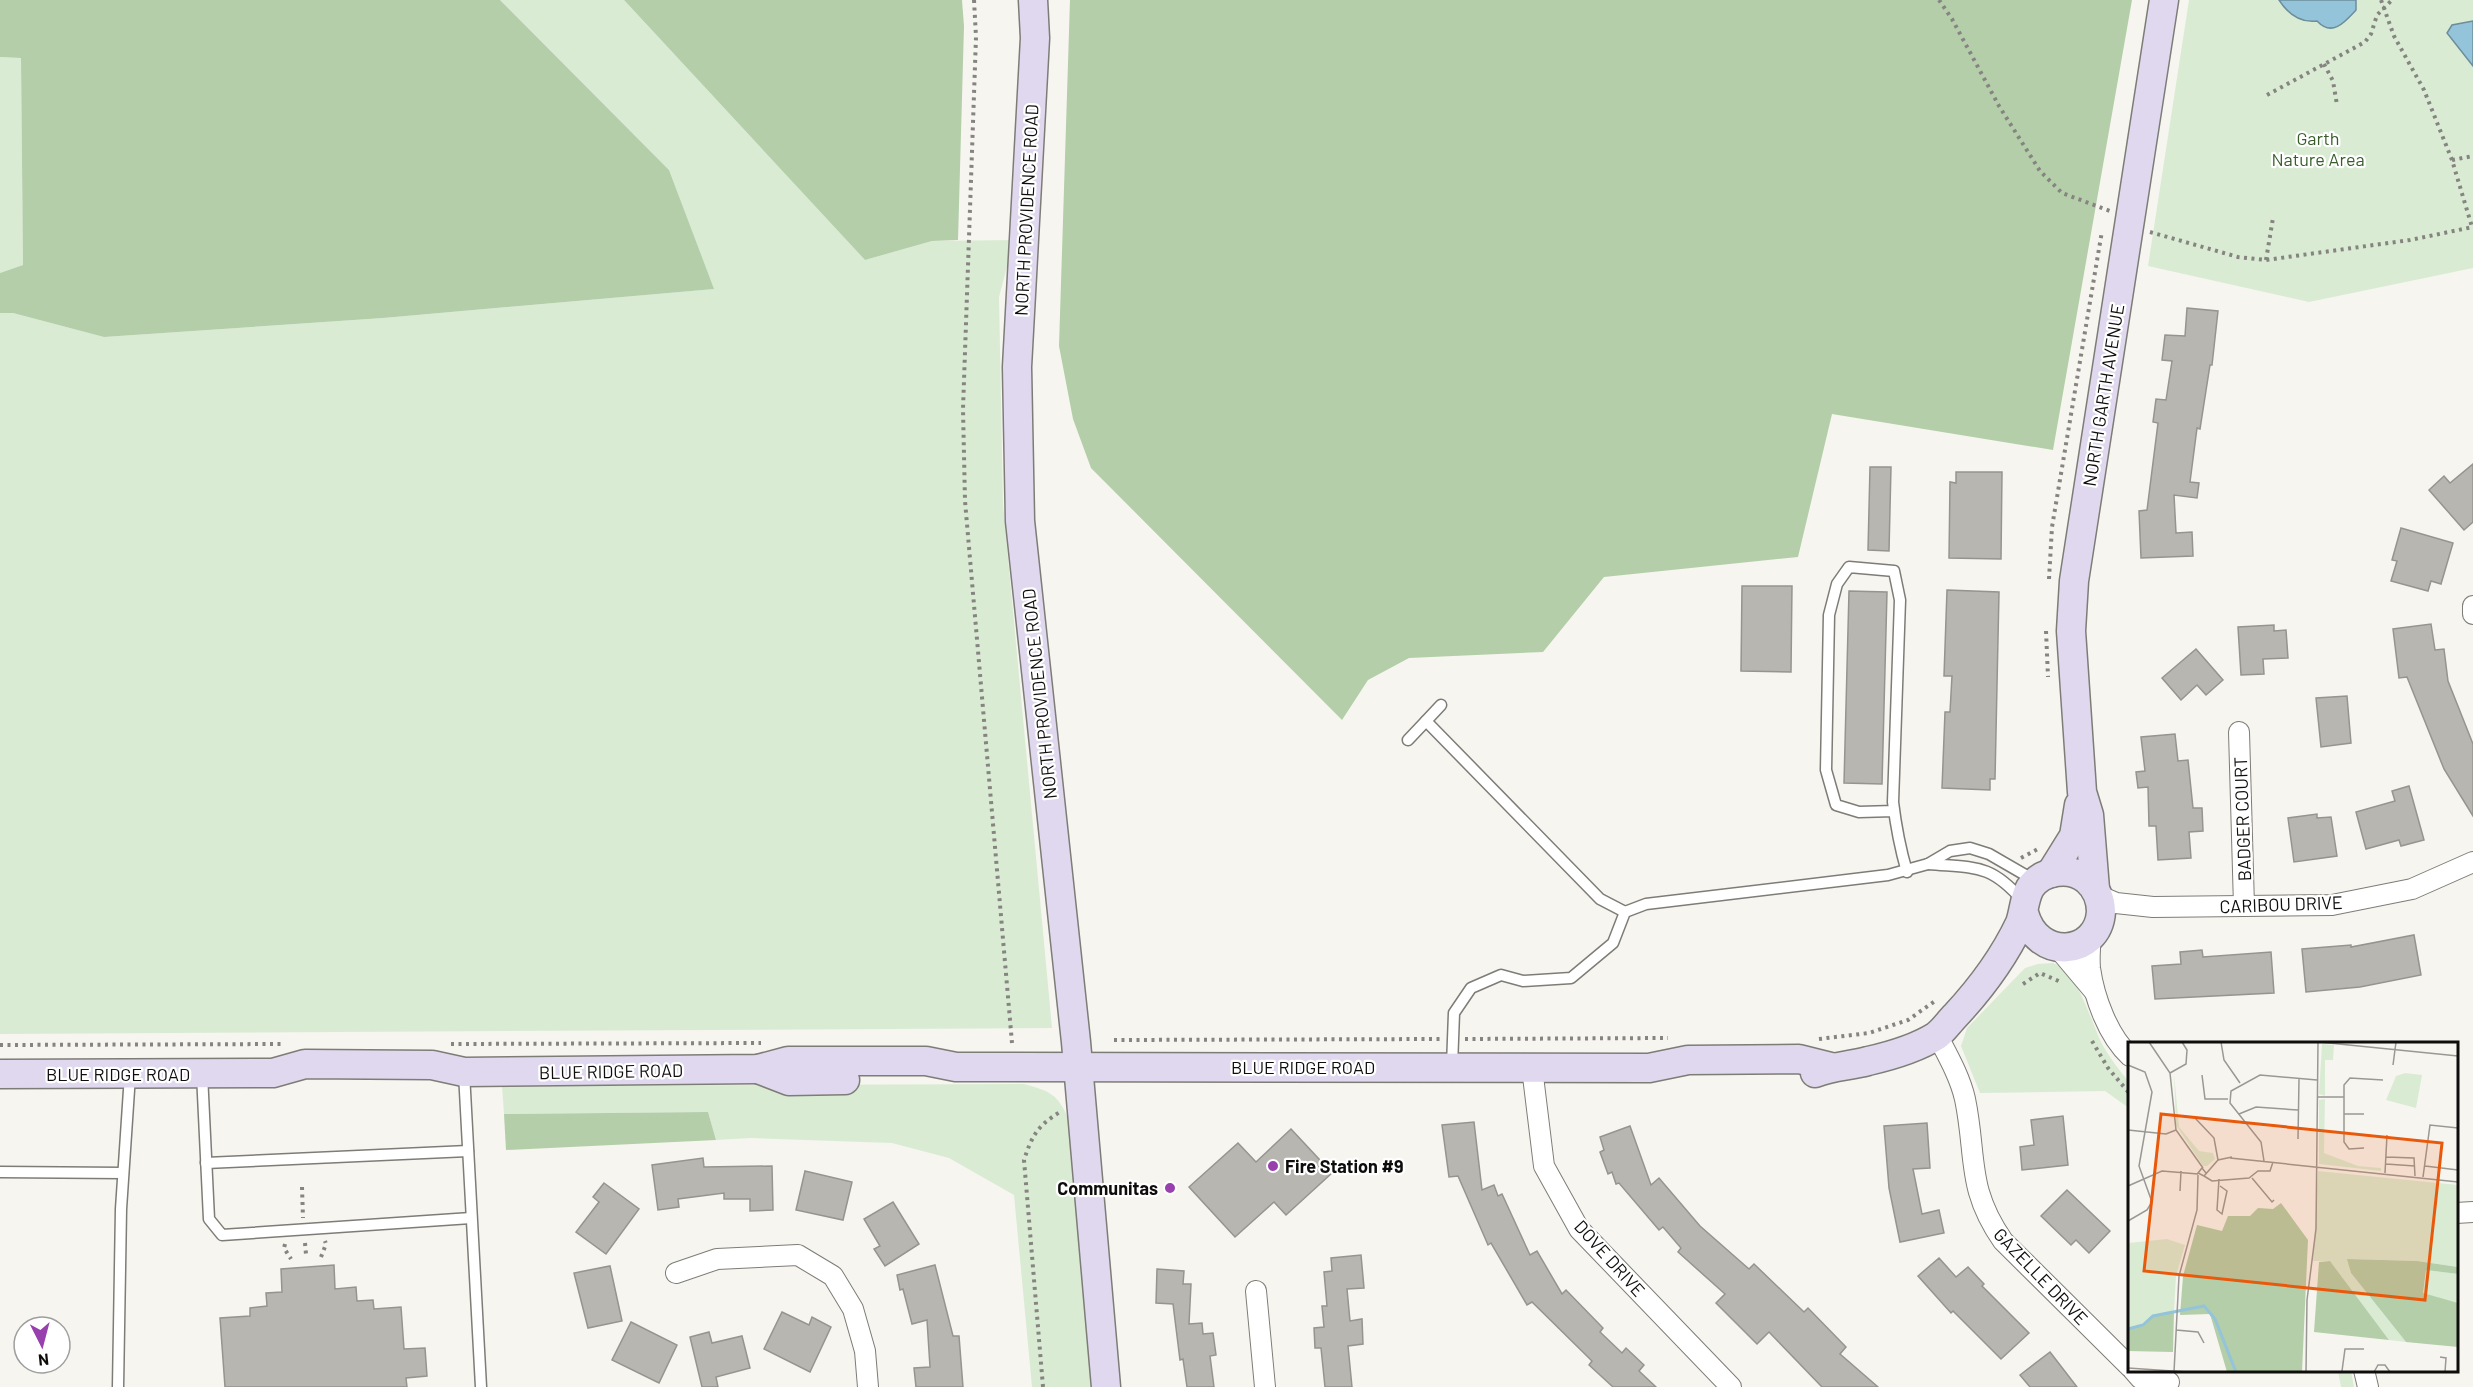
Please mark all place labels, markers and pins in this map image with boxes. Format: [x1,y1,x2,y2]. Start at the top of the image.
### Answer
place label: Fire Station #9 [1285,1155,1403,1177]
marker: Fire Station #9 [1266,1159,1280,1173]
place label: Communitas [1057,1177,1158,1199]
marker: Communitas [1163,1181,1177,1195]

